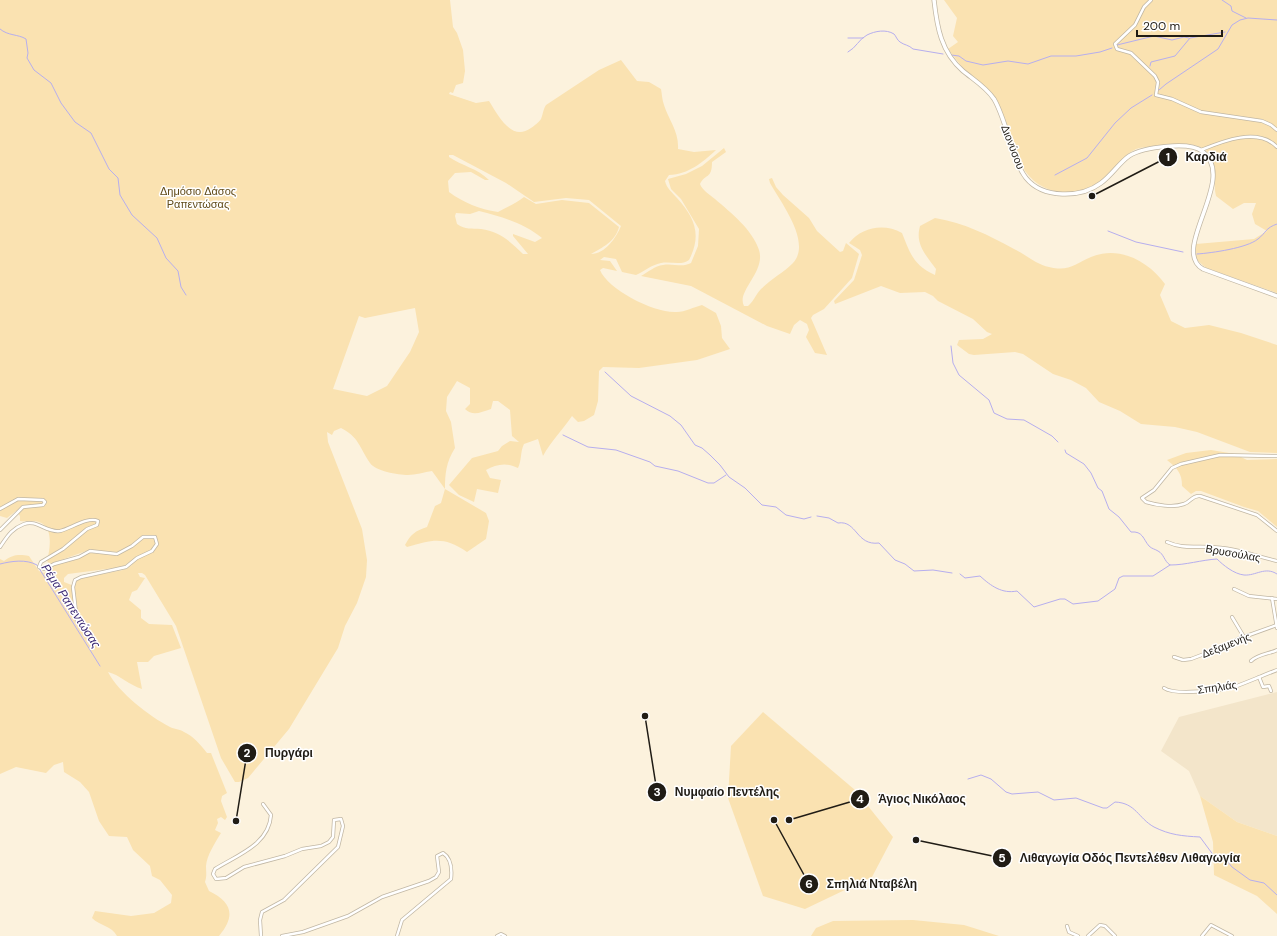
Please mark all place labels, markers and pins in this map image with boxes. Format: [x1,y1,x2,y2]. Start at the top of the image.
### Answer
callout: Καρδιά [1158,145,1235,169]
callout: Πυργάρι [237,741,321,765]
callout: Νυμφαίο Πεντέλης [647,780,787,804]
callout: Άγιος Νικόλαος [850,787,973,811]
callout: Λιθαγωγία Οδός Πεντελέθεν Λιθαγωγία [992,846,1248,870]
callout: Σπηλιά Νταβέλη [799,872,925,896]

